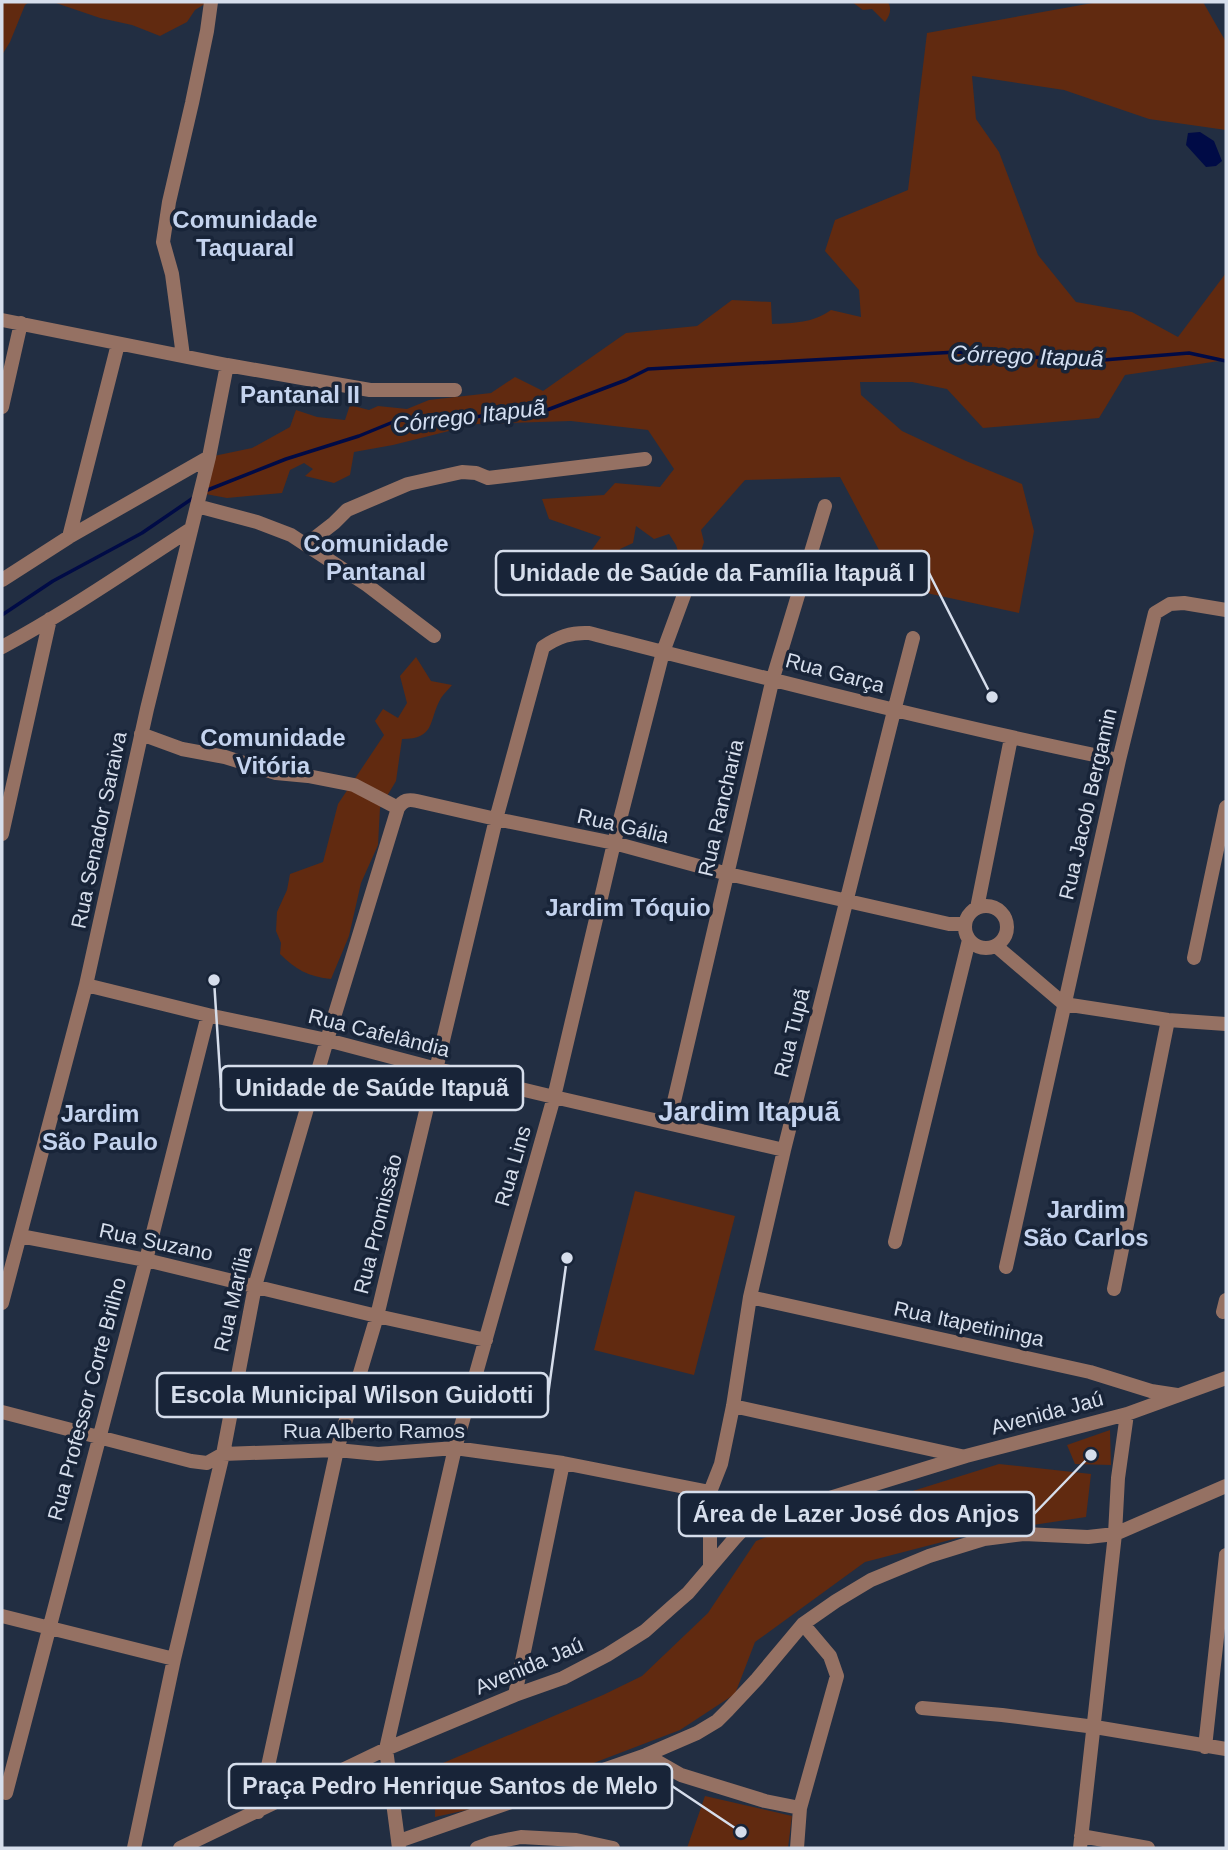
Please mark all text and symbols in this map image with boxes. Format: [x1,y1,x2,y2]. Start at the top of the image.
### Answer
district label: Comunidade Taquaral [172,206,318,261]
water label: Córrego Itapuã [950,340,1104,372]
district label: Pantanal II [240,381,360,408]
water label: Córrego Itapuã [391,394,547,438]
district label: Comunidade Pantanal [303,530,449,585]
callout: Unidade de Saúde da Família Itapuã I [496,551,929,595]
text: Unidade de Saúde da Família Itapuã I [509,560,915,586]
street label: Rua Garça [783,648,887,697]
street label: Rua Jacob Bergamin [1054,706,1121,902]
district label: Comunidade Vitória [200,724,346,779]
street label: Rua Senador Saraiva [66,729,131,930]
street label: Rua Rancharia [694,737,748,879]
street label: Rua Gália [575,804,672,847]
district label: Jardim Tóquio [545,894,711,921]
street label: Rua Tupã [769,986,814,1080]
street label: Rua Cafelândia [306,1004,452,1061]
callout: Unidade de Saúde Itapuã [221,1066,523,1110]
text: Unidade de Saúde Itapuã [235,1075,509,1101]
district label: Jardim Itapuã [658,1096,840,1127]
district label: Jardim São Paulo [42,1100,158,1155]
street label: Rua Lins [490,1123,535,1209]
street label: Rua Promissão [349,1151,406,1296]
district label: Jardim São Carlos [1023,1196,1149,1251]
street label: Rua Suzano [97,1218,215,1265]
street label: Rua Marília [209,1244,256,1354]
street label: Rua Professor Corte Brilho [43,1275,130,1523]
street label: Rua Itapetininga [892,1296,1047,1351]
callout: Escola Municipal Wilson Guidotti [157,1373,548,1417]
text: Escola Municipal Wilson Guidotti [171,1382,533,1408]
street label: Avenida Jaú [988,1387,1105,1439]
street label: Rua Alberto Ramos [283,1419,465,1442]
callout: Área de Lazer José dos Anjos [679,1492,1034,1536]
text: Área de Lazer José dos Anjos [693,1500,1019,1527]
street label: Avenida Jaú [471,1632,586,1699]
callout: Praça Pedro Henrique Santos de Melo [229,1764,672,1808]
text: Praça Pedro Henrique Santos de Melo [242,1773,658,1799]

